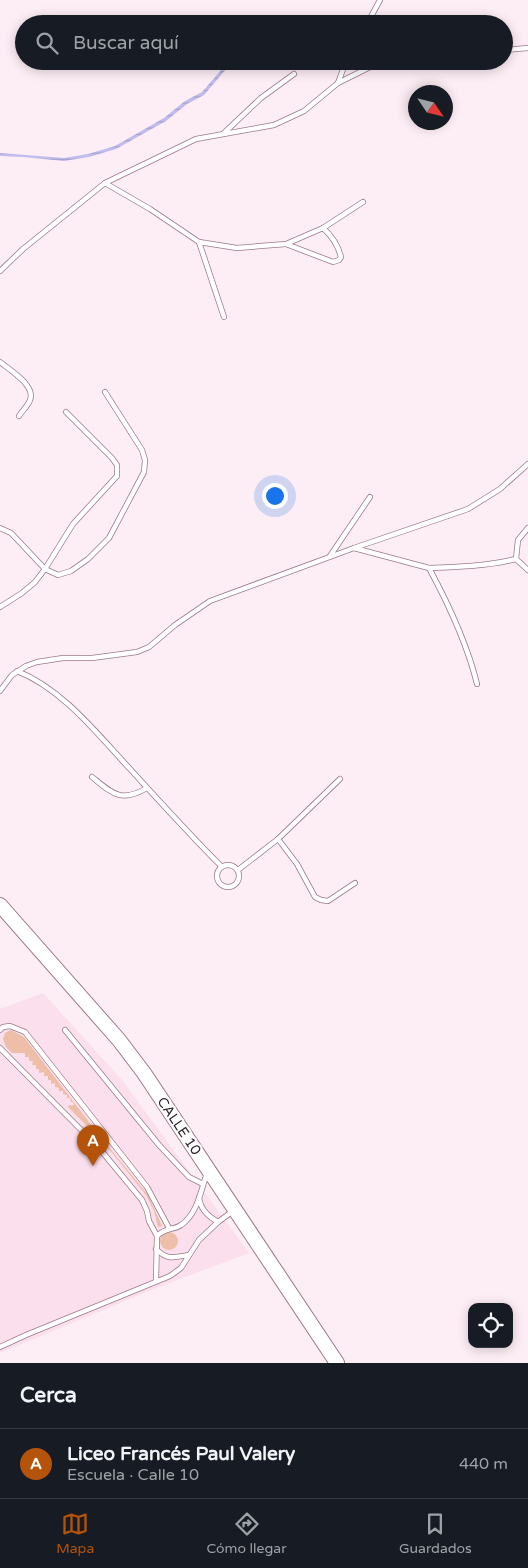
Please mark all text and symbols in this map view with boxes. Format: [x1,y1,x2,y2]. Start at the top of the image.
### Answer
search box [15,15,513,70]
icon: search [33,29,61,57]
text: Buscar aquí [73,32,179,54]
north arrow [408,85,453,130]
your location [262,483,288,509]
street label: CALLE 10 [153,1094,205,1158]
pin: A [77,1125,109,1166]
map controls [468,1303,513,1348]
button: locate [468,1303,513,1348]
text: Cerca [20,1383,77,1408]
text: Liceo Francés Paul Valery [67,1443,295,1465]
text: A [30,1454,42,1474]
text: 440 m [459,1454,508,1474]
text: Escuela · Calle 10 [67,1465,199,1485]
tab: Mapa [56,1510,94,1557]
tab: Cómo llegar [207,1510,287,1557]
tab: Guardados [399,1510,472,1557]

